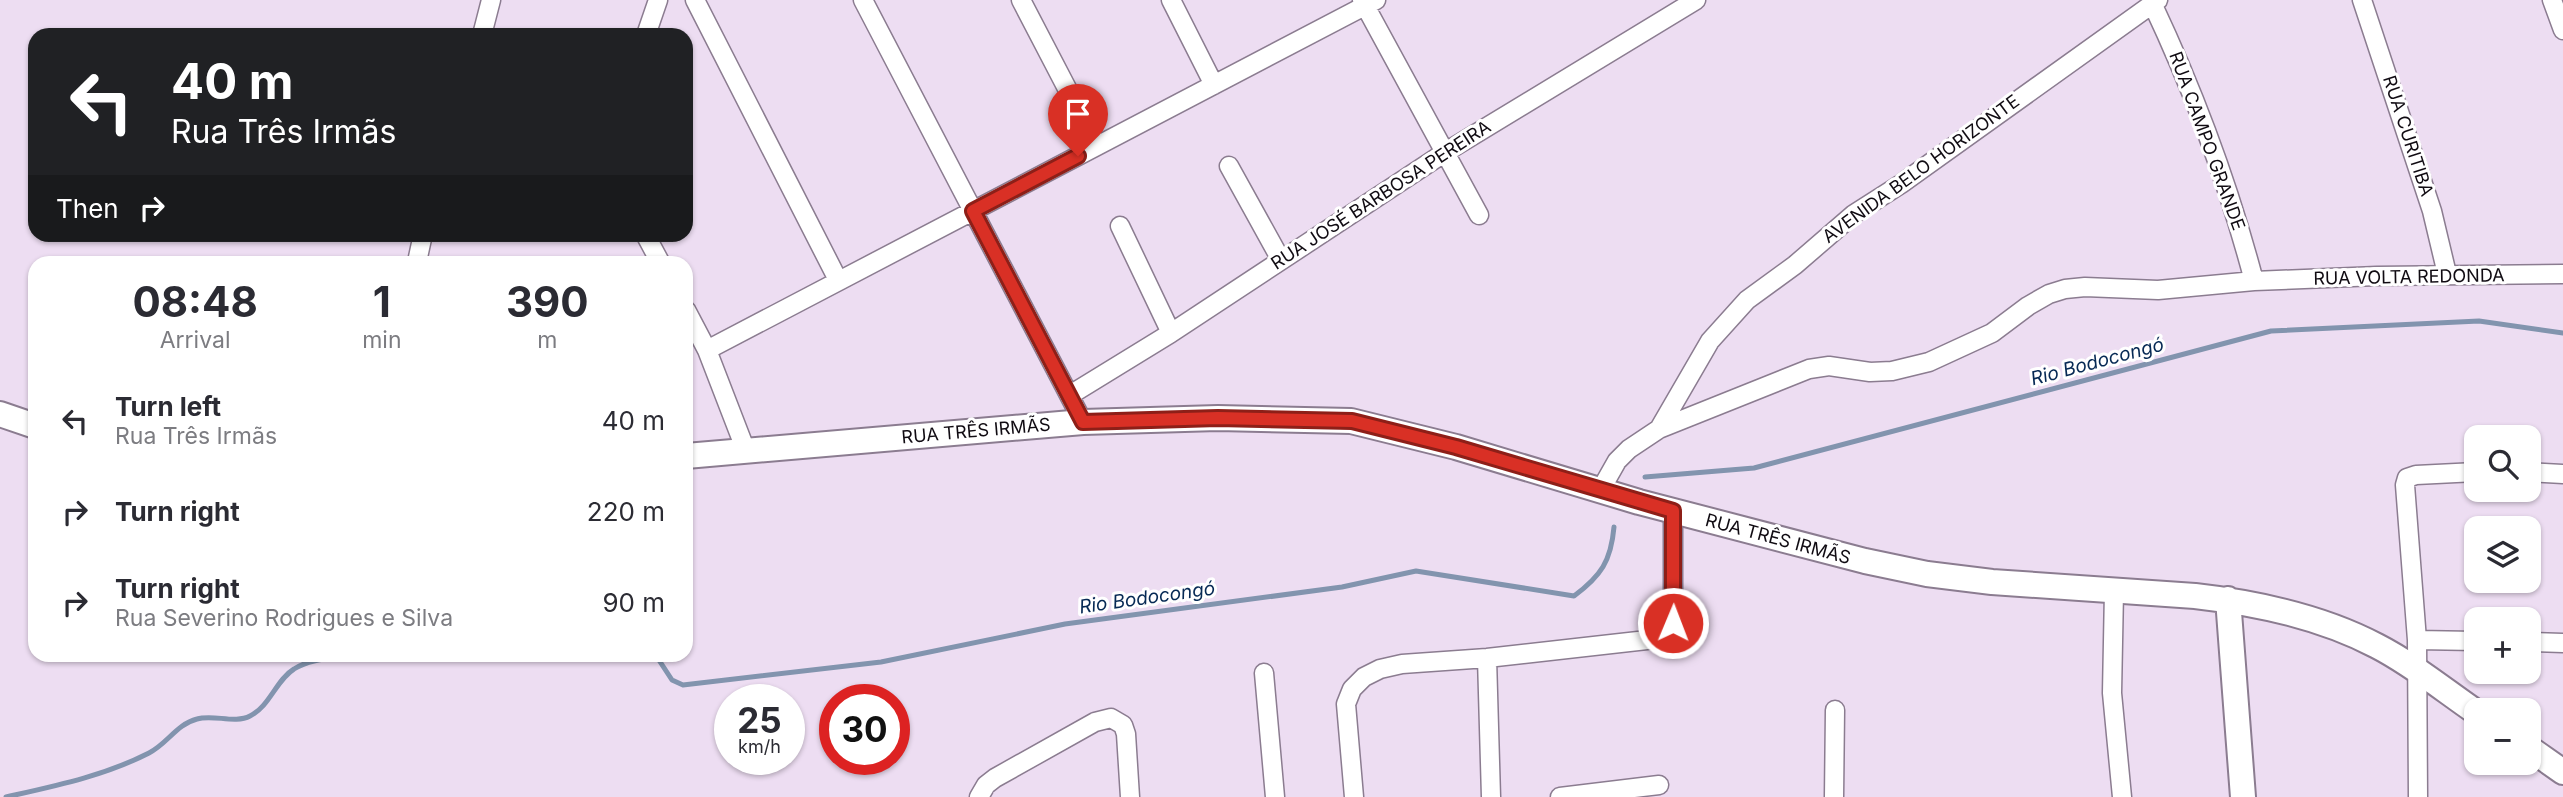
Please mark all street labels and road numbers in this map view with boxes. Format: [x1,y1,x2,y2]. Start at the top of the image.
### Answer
street label: RUA CAMPO GRANDE [2165,49,2250,233]
street label: RUA CURITIBA [2379,73,2438,199]
street label: AVENIDA BELO HORIZONTE [1818,90,2023,247]
street label: RUA JOSÉ BARBOSA PEREIRA [1266,115,1494,274]
street label: RUA VOLTA REDONDA [2313,264,2505,289]
street label: RUA TRÊS IRMÃS [901,413,1051,447]
street label: RUA TRÊS IRMÃS [1703,508,1853,568]

